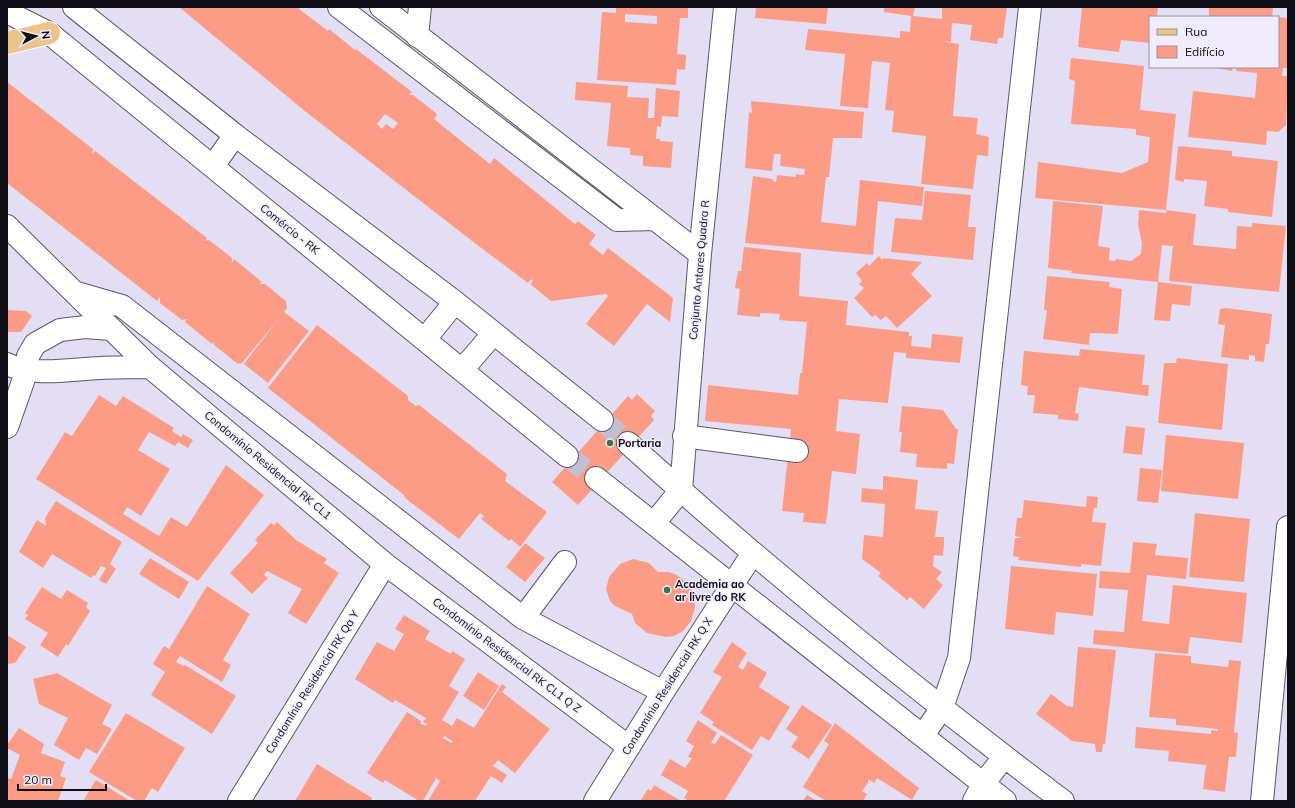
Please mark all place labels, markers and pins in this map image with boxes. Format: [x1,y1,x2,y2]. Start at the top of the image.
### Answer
place label: Portaria [618,436,661,450]
marker: Portaria [605,438,615,448]
place label: Academia ao ar livre do RK [675,577,746,604]
marker: Academia ao ar livre do RK [662,585,672,595]

